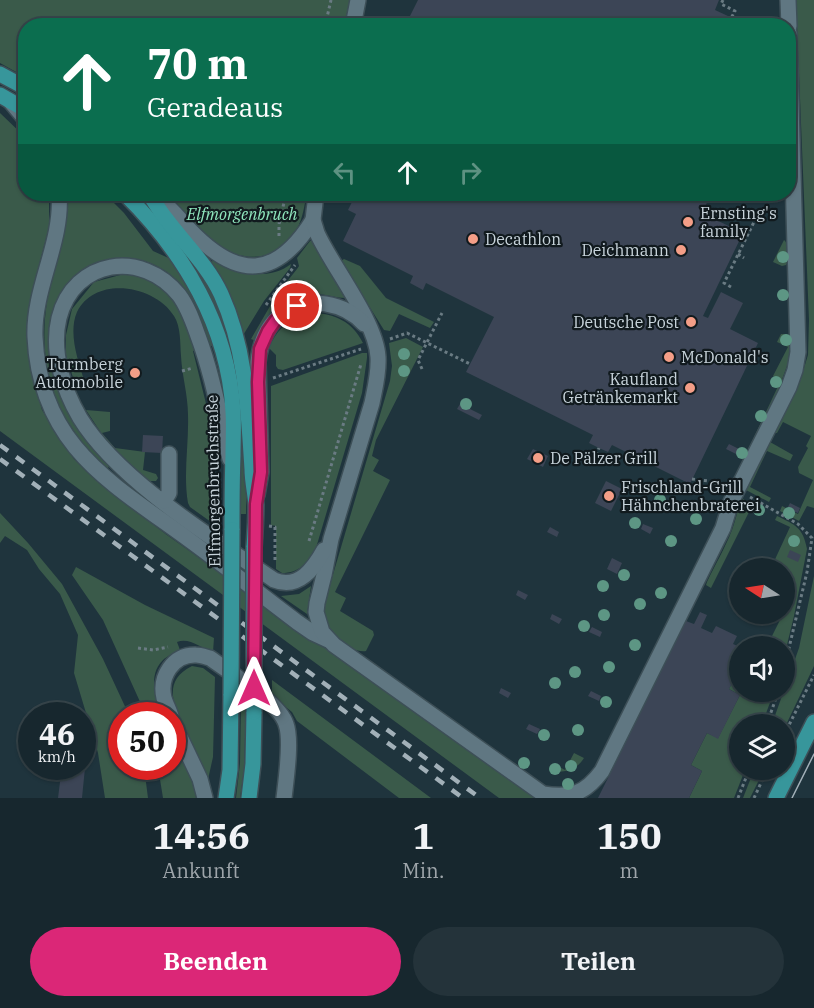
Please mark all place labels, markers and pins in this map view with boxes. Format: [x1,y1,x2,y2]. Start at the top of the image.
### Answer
place label: Ernsting's family [700,203,777,241]
marker: Ernsting's family [681,215,695,229]
place label: Decathlon [485,229,561,249]
marker: Decathlon [466,232,480,246]
place label: Deichmann [581,240,669,260]
marker: Deichmann [674,243,688,257]
pin [271,280,322,331]
place label: Deutsche Post [573,312,679,332]
marker: Deutsche Post [684,315,698,329]
place label: McDonald's [681,347,769,367]
marker: McDonald's [662,350,676,364]
place label: Turmberg Automobile [36,354,123,392]
marker: Turmberg Automobile [128,366,142,380]
place label: Kaufland Getränkemarkt [563,369,678,407]
marker: Kaufland Getränkemarkt [683,381,697,395]
place label: De Pälzer Grill [550,448,658,468]
marker: De Pälzer Grill [531,451,545,465]
place label: Frischland-Grill Hähnchenbraterei [621,477,760,515]
marker: Frischland-Grill Hähnchenbraterei [602,489,616,503]

